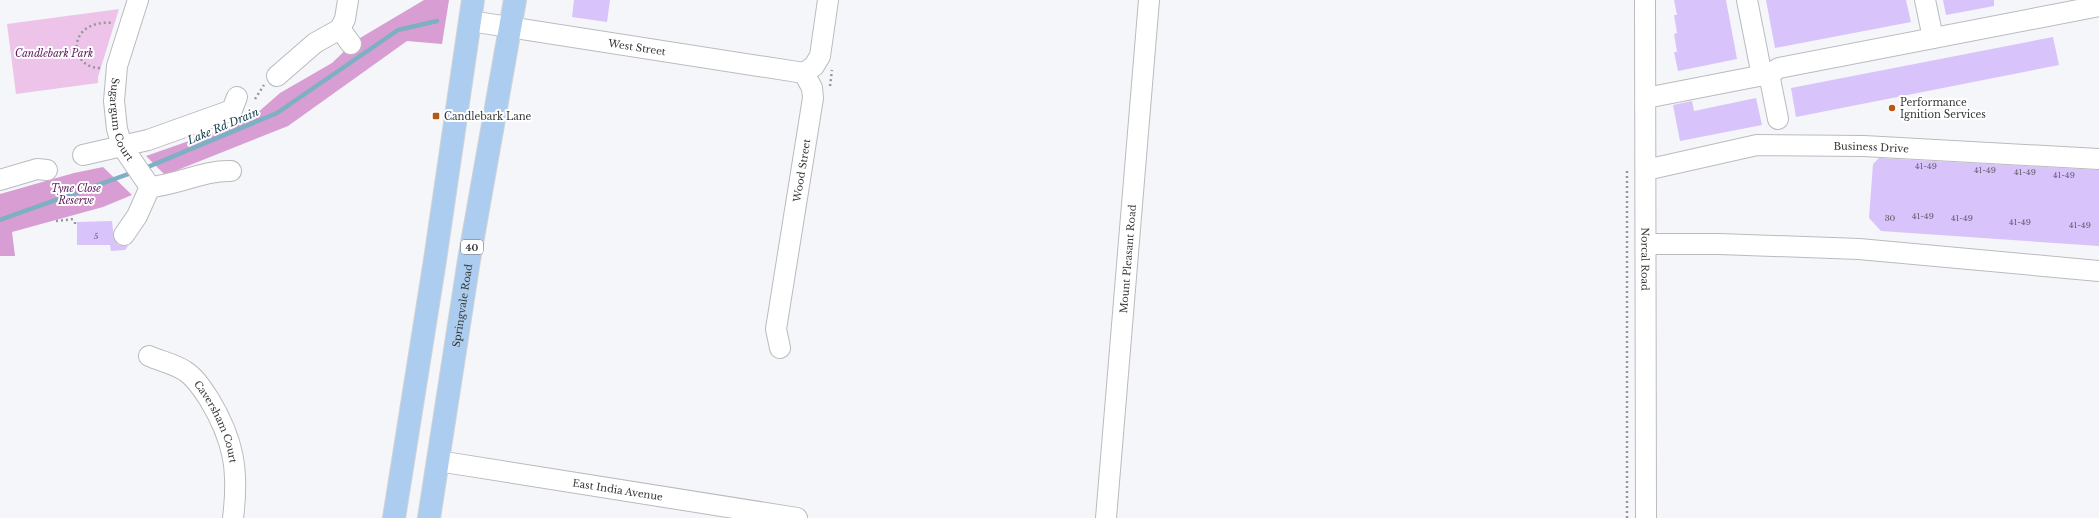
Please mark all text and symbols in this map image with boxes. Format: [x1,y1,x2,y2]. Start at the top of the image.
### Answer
street label: West Street [606,36,667,58]
park label: Candlebark Park [15,47,93,60]
street label: Sugargum Court [107,77,137,164]
place label: Performance Ignition Services [1900,96,1986,121]
marker: Performance Ignition Services [1887,103,1897,113]
water label: Lake Rd Drain [184,105,261,148]
place label: Candlebark Lane [444,110,532,123]
marker: Candlebark Lane [431,111,441,121]
street label: Wood Street [790,138,813,204]
street label: Business Drive [1833,139,1910,155]
house number: 41-49 [1915,161,1937,171]
house number: 41-49 [1974,165,1996,175]
house number: 41-49 [2014,167,2036,177]
house number: 41-49 [2053,170,2075,180]
park label: Tyne Close Reserve [51,182,101,207]
street label: Mount Pleasant Road [1117,204,1139,314]
house number: 41-49 [1912,211,1934,221]
house number: 30 [1885,213,1896,223]
house number: 41-49 [1951,213,1973,223]
house number: 41-49 [2009,217,2031,227]
house number: 41-49 [2069,220,2091,230]
street label: Norcal Road [1639,227,1652,291]
house number: 5 [94,231,99,241]
road number: 40 [461,240,483,254]
street label: Springvale Road [449,263,475,348]
street label: Caversham Court [192,378,240,464]
street label: East India Avenue [572,476,664,503]

